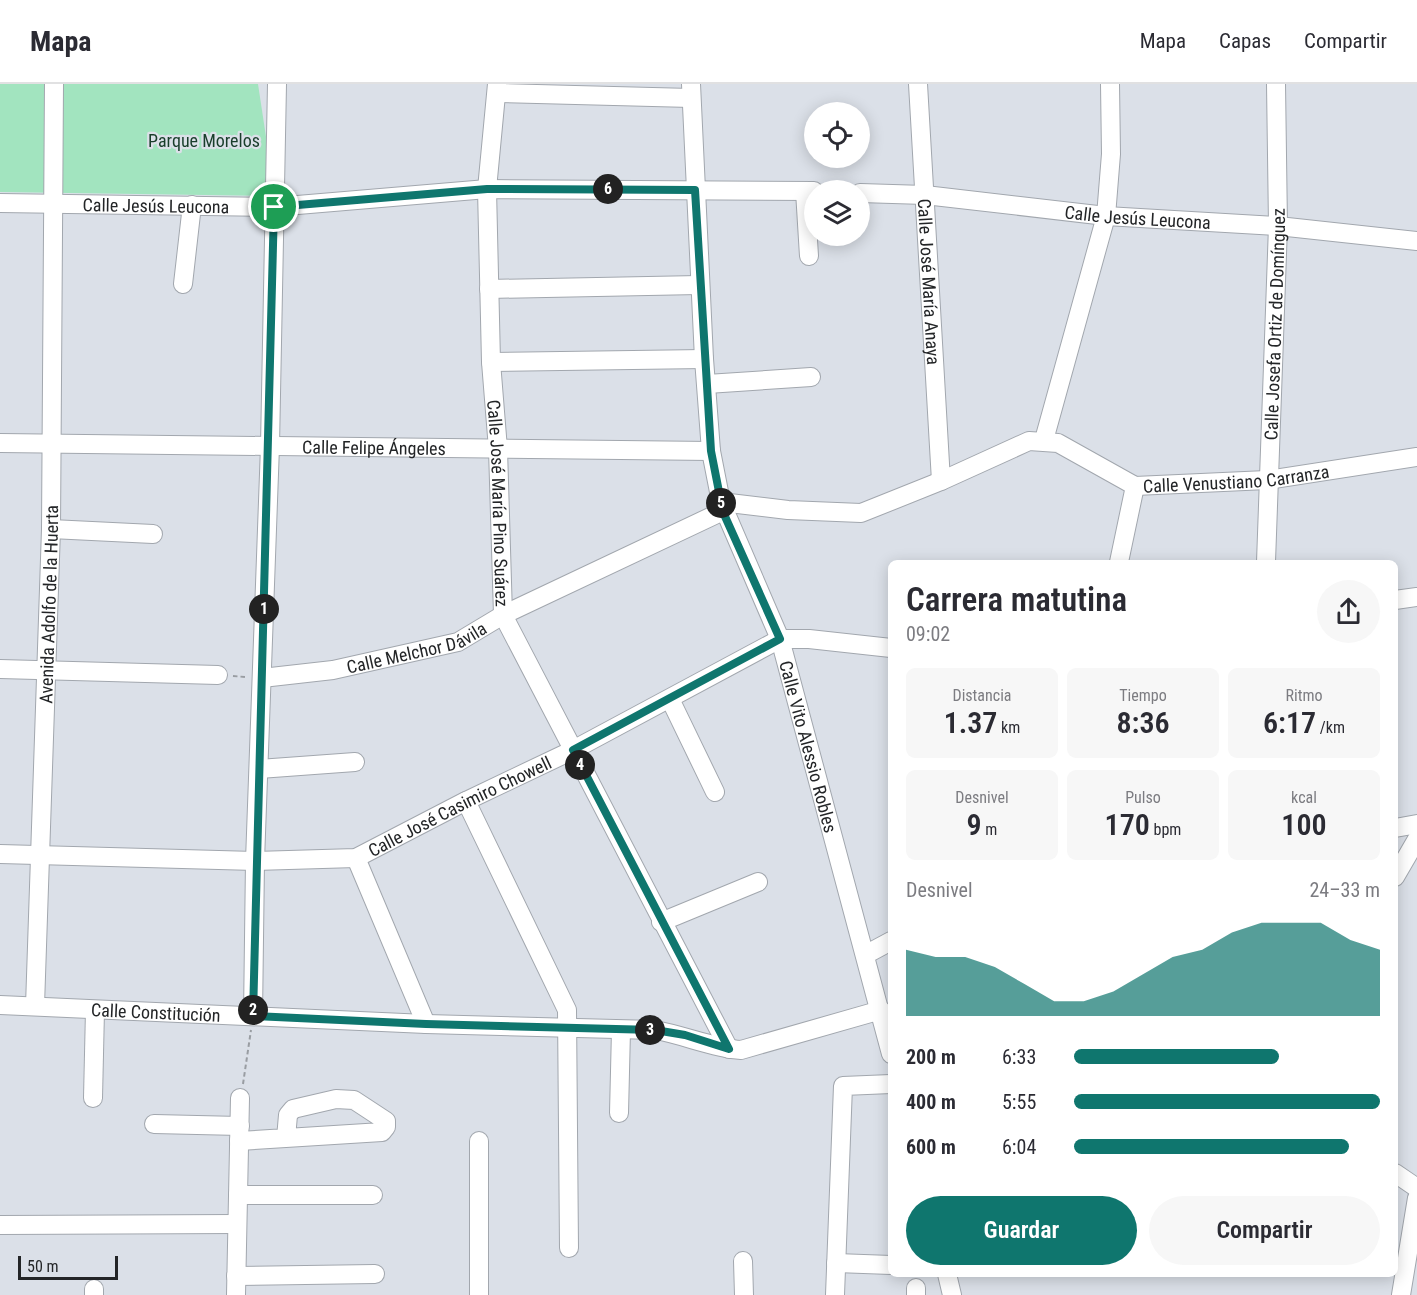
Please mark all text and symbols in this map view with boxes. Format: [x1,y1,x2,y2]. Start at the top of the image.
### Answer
text: Mapa [30,25,91,58]
text: Mapa [1140,29,1186,53]
text: Capas [1219,29,1271,53]
text: Compartir [1304,29,1387,53]
map controls [804,102,870,246]
button: locate [804,102,870,168]
park label: Parque Morelos [148,130,260,151]
pin: 6 [593,174,623,204]
text: 6 [604,179,612,198]
button: layers [804,180,870,246]
pin [248,181,299,232]
icon: arrive [257,190,290,223]
street label: Calle Jesús Leucona [83,194,229,217]
street label: Calle José María Anaya [914,198,945,365]
street label: Calle Jesús Leucona [1064,201,1211,233]
street label: Calle Josefa Ortiz de Domínguez [1260,208,1289,441]
street label: Calle José María Pino Suárez [484,399,513,607]
street label: Calle Felipe Ángeles [302,436,446,459]
street label: Calle Venustiano Carranza [1142,460,1331,496]
pin: 5 [706,488,736,518]
text: 5 [717,493,725,512]
street label: Avenida Adolfo de la Huerta [35,505,62,704]
text: Carrera matutina [906,580,1127,619]
button: share [1317,580,1380,643]
pin: 1 [249,594,279,624]
text: 1 [260,599,268,618]
street label: Calle Melchor Dávila [344,617,490,677]
text: 09:02 [906,622,950,646]
street label: Calle Vito Alessio Robles [776,658,842,835]
text: Distancia [953,686,1011,705]
text: Tiempo [1119,686,1167,705]
text: Ritmo [1286,686,1322,705]
text: 1.37 [944,705,997,740]
text: 8:36 [1116,705,1170,740]
text: 6:17 [1263,705,1316,740]
text: km [997,718,1020,737]
text: /km [1316,718,1345,737]
pin: 4 [565,750,595,780]
street label: Calle José Casimiro Chowell [364,752,554,860]
text: 4 [576,755,584,774]
text: Desnivel [955,788,1009,807]
text: Pulso [1125,788,1161,807]
text: kcal [1291,788,1317,807]
text: 9 [967,807,982,842]
text: 170 [1105,807,1150,842]
text: 100 [1281,807,1327,842]
text: m [982,820,997,839]
text: bpm [1150,820,1181,839]
text: Desnivel [906,878,973,902]
text: 24–33 m [1309,878,1380,902]
pin: 2 [238,995,268,1025]
street label: Calle Constitución [91,999,221,1025]
text: 2 [249,1000,257,1019]
pin: 3 [635,1015,665,1045]
text: 3 [646,1020,654,1039]
text: 200 m [906,1045,956,1069]
text: 6:33 [1002,1045,1036,1069]
text: 400 m [906,1090,956,1114]
text: 5:55 [1002,1090,1036,1114]
text: 600 m [906,1135,956,1159]
text: 6:04 [1002,1135,1036,1159]
button: Guardar [906,1196,1137,1265]
button: Compartir [1149,1196,1380,1265]
scale bar [18,1253,118,1280]
text: 50 m [27,1257,59,1276]

